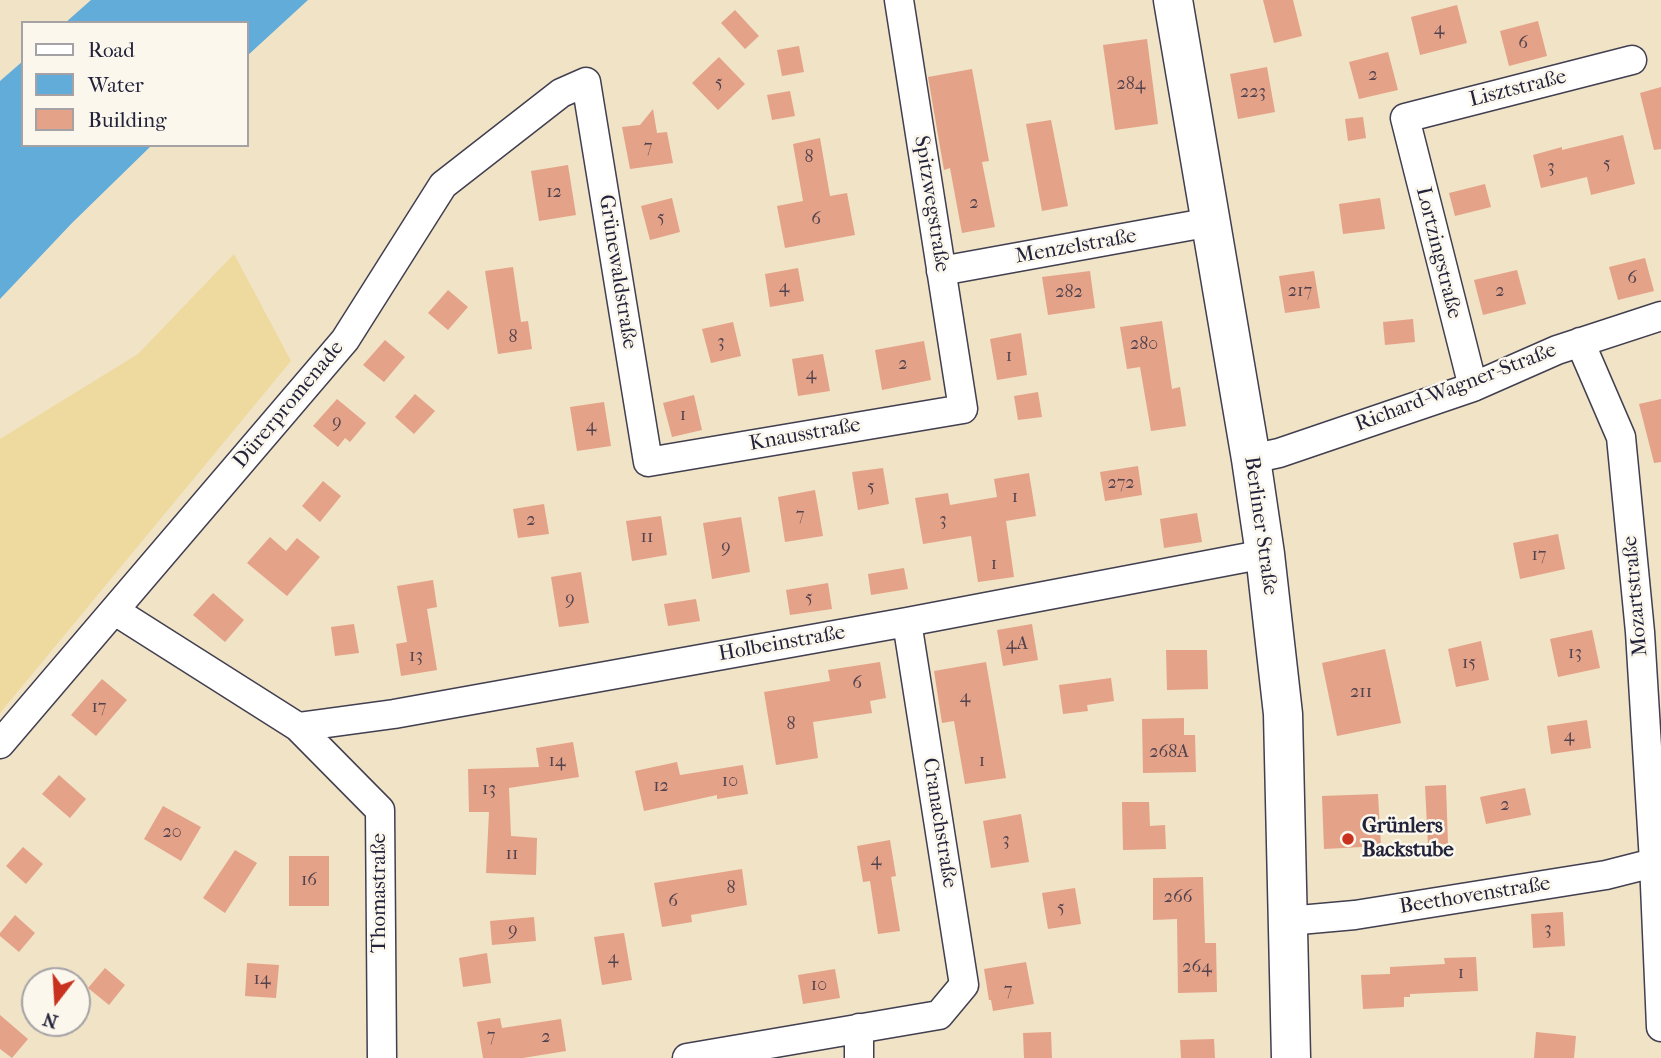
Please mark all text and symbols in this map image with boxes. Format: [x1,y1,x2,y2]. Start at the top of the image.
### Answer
house number: 4 [1434,19,1444,41]
legend [21,21,248,147]
house number: 6 [1518,33,1528,55]
text: Road [88,38,135,62]
house number: 2 [1368,65,1378,87]
street label: Lisztstraße [1467,65,1569,113]
text: Water [88,73,144,97]
house number: 5 [715,73,723,95]
house number: 284 [1117,74,1145,96]
house number: 223 [1240,82,1266,104]
text: Building [88,108,166,132]
street label: Spitzwegstraße [908,134,954,274]
house number: 7 [644,137,652,159]
house number: 8 [804,147,814,169]
house number: 5 [1603,154,1611,176]
house number: 3 [1547,157,1555,179]
house number: 12 [546,182,562,204]
street label: Lortzingstraße [1410,185,1466,321]
street label: Grünewaldstraße [592,193,642,351]
house number: 2 [969,193,979,215]
house number: 5 [657,208,665,230]
house number: 6 [811,209,821,231]
street label: Menzelstraße [1013,224,1139,270]
house number: 6 [1627,268,1637,290]
house number: 4 [779,277,789,299]
house number: 217 [1288,281,1312,303]
house number: 2 [1495,281,1505,303]
house number: 282 [1055,282,1083,304]
house number: 8 [508,327,518,349]
house number: 3 [717,332,725,354]
house number: 280 [1130,334,1158,356]
street label: Dürerpromenade [228,336,350,474]
street label: Richard-Wagner-Straße [1352,338,1560,438]
house number: 1 [1006,346,1012,368]
house number: 2 [898,354,908,376]
house number: 4 [806,364,816,386]
house number: 1 [680,405,686,427]
house number: 9 [332,412,342,434]
street label: Knausstraße [747,413,863,457]
house number: 4 [586,416,596,438]
street label: Berliner Straße [1238,455,1282,597]
house number: 272 [1107,473,1135,495]
house number: 5 [867,477,875,499]
house number: 1 [1012,487,1018,509]
house number: 7 [796,505,804,527]
house number: 2 [526,510,536,532]
house number: 3 [939,510,947,532]
house number: 11 [641,527,653,549]
street label: Mozartstraße [1618,535,1654,657]
house number: 9 [721,537,731,559]
house number: 17 [1531,545,1547,567]
house number: 1 [991,554,997,576]
house number: 5 [805,588,813,610]
house number: 9 [565,589,575,611]
street label: Holbeinstraße [717,620,847,668]
house number: 4A [1006,634,1028,656]
house number: 13 [1568,643,1582,665]
house number: 13 [409,646,423,668]
house number: 15 [1462,653,1476,675]
house number: 6 [852,673,862,695]
house number: 211 [1350,682,1372,704]
house number: 4 [960,687,970,709]
house number: 17 [91,697,107,719]
house number: 8 [786,714,796,736]
house number: 4 [1564,726,1574,748]
house number: 268A [1149,742,1189,764]
house number: 14 [548,751,566,773]
house number: 1 [979,751,985,773]
street label: Cranachstraße [916,756,962,890]
house number: 10 [722,771,738,793]
house number: 12 [653,776,669,798]
house number: 13 [482,779,496,801]
house number: 2 [1500,795,1510,817]
place label: Grünlers Backstube [1362,814,1454,864]
house number: 20 [162,822,182,844]
house number: 3 [1002,830,1010,852]
marker: Grünlers Backstube [1340,831,1356,847]
street label: Thomastraße [367,833,393,953]
house number: 11 [506,844,518,866]
house number: 4 [871,850,881,872]
house number: 16 [301,870,317,892]
street label: Beethovenstraße [1398,872,1552,920]
house number: 8 [726,878,736,900]
house number: 266 [1164,887,1192,909]
house number: 6 [668,891,678,913]
house number: 5 [1057,898,1065,920]
house number: 3 [1544,919,1552,941]
house number: 9 [508,920,518,942]
house number: 4 [608,948,618,970]
house number: 264 [1182,957,1212,979]
house number: 1 [1458,963,1464,985]
north arrow [21,967,91,1037]
house number: 14 [253,969,271,991]
house number: 10 [811,975,827,997]
house number: 7 [1004,980,1012,1002]
text: N [40,1008,61,1033]
house number: 7 [487,1026,495,1048]
house number: 2 [541,1027,551,1049]

